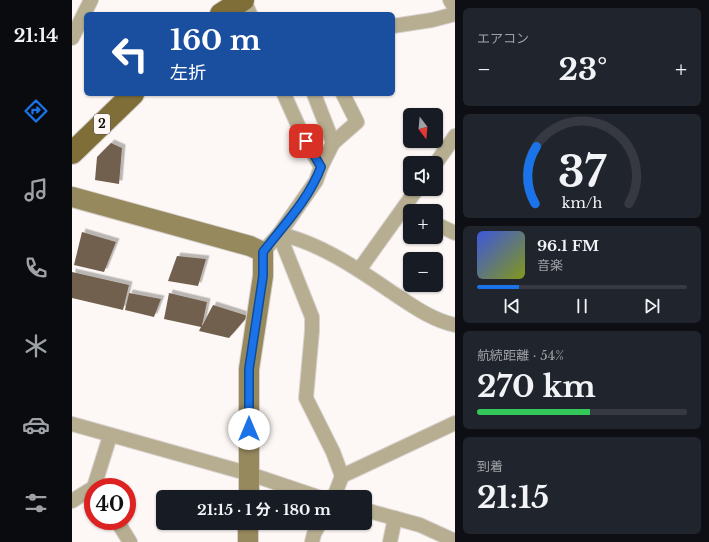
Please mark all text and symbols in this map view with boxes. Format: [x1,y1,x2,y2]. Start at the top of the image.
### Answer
text: 160 m [170,23,261,58]
text: 21:14 [14,25,58,47]
icon: left [104,28,156,80]
text: エアコン [477,30,529,47]
text: 23° [559,51,607,88]
text: − [477,56,491,83]
text: + [675,56,687,83]
text: 左折 [170,62,206,84]
icon: directions [22,97,50,125]
north arrow [403,108,443,148]
map controls [403,108,443,292]
road number: 2 [94,114,110,134]
pin [289,124,323,158]
icon: arrive [295,130,317,152]
text: 37 [558,146,607,197]
button: sound [403,156,443,196]
icon: music [22,176,50,204]
text: km/h [562,193,602,211]
button: + [403,204,443,244]
text: 96.1 FM [537,236,599,255]
button: − [403,252,443,292]
icon: phone [22,254,50,282]
text: 音楽 [537,257,563,274]
icon: previous [501,295,523,317]
icon: pause [571,295,593,317]
icon: next [641,295,663,317]
icon: climate [22,332,50,360]
text: 航続距離 · 54% [477,347,564,364]
text: 270 km [477,368,596,405]
position arrow [228,408,270,450]
icon: car [22,411,50,439]
text: 到着 [477,458,503,475]
speed limit sign: 40 [84,478,136,530]
text: 21:15 [477,479,549,516]
icon: filters [22,489,50,517]
text: 21:15 · 1 分 · 180 m [197,500,331,519]

